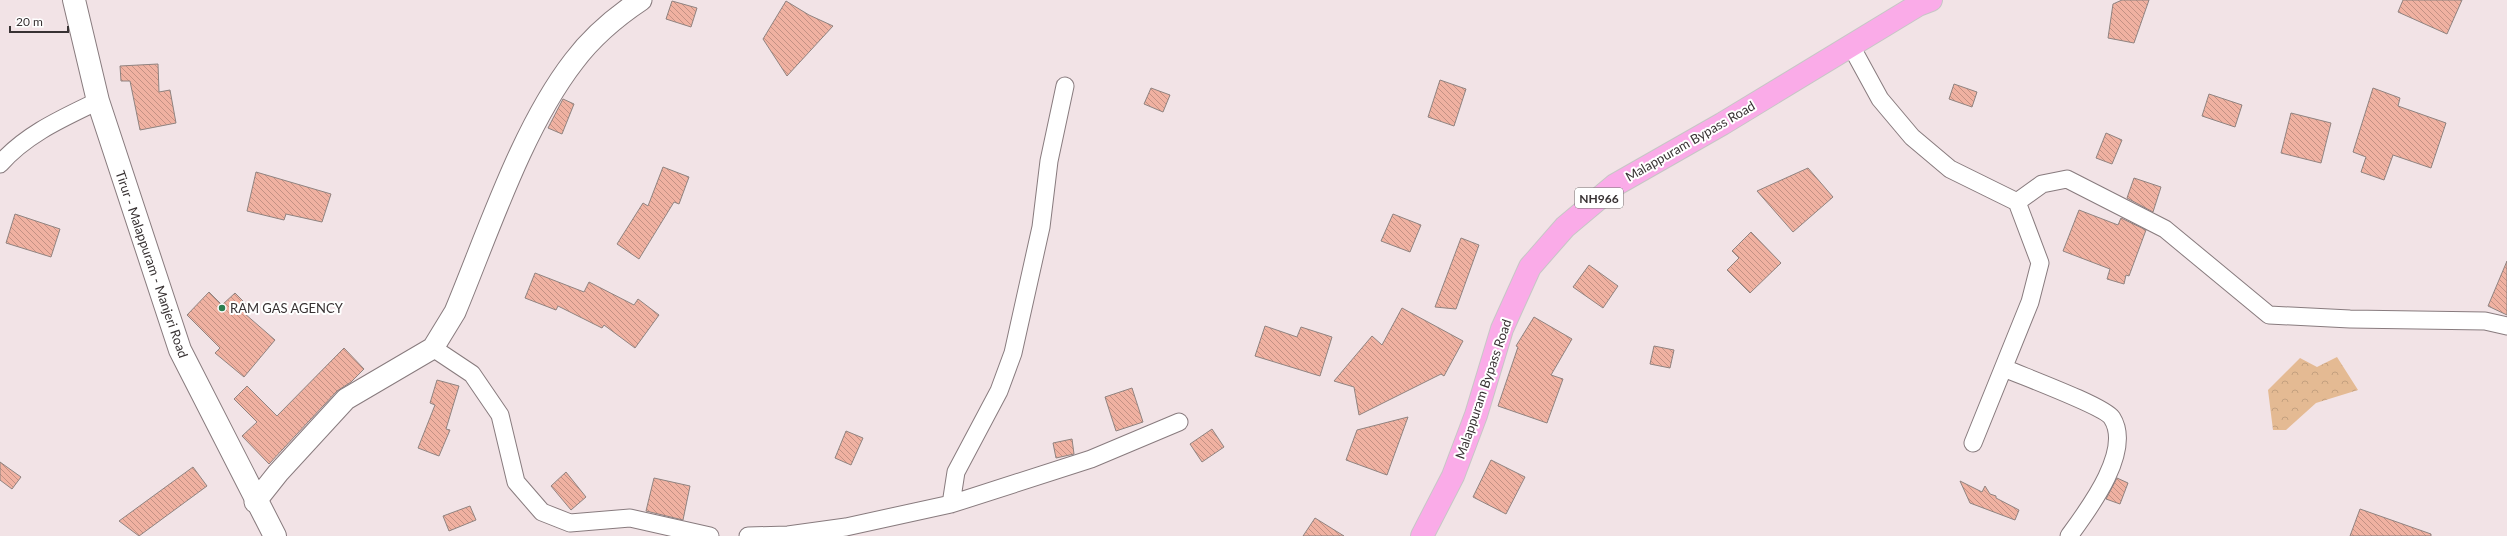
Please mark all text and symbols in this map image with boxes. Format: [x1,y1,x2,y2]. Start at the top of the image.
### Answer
scale bar [10,8,68,34]
text: 20 m [16,14,43,29]
street label: Malappuram Bypass Road [1622,97,1758,185]
street label: Tirur - Malappuram - Manjeri Road [112,168,192,360]
road number: NH966 [1575,188,1623,208]
place label: RAM GAS AGENCY [230,300,344,316]
marker: RAM GAS AGENCY [217,303,227,313]
street label: Malappuram Bypass Road [1452,317,1514,461]

